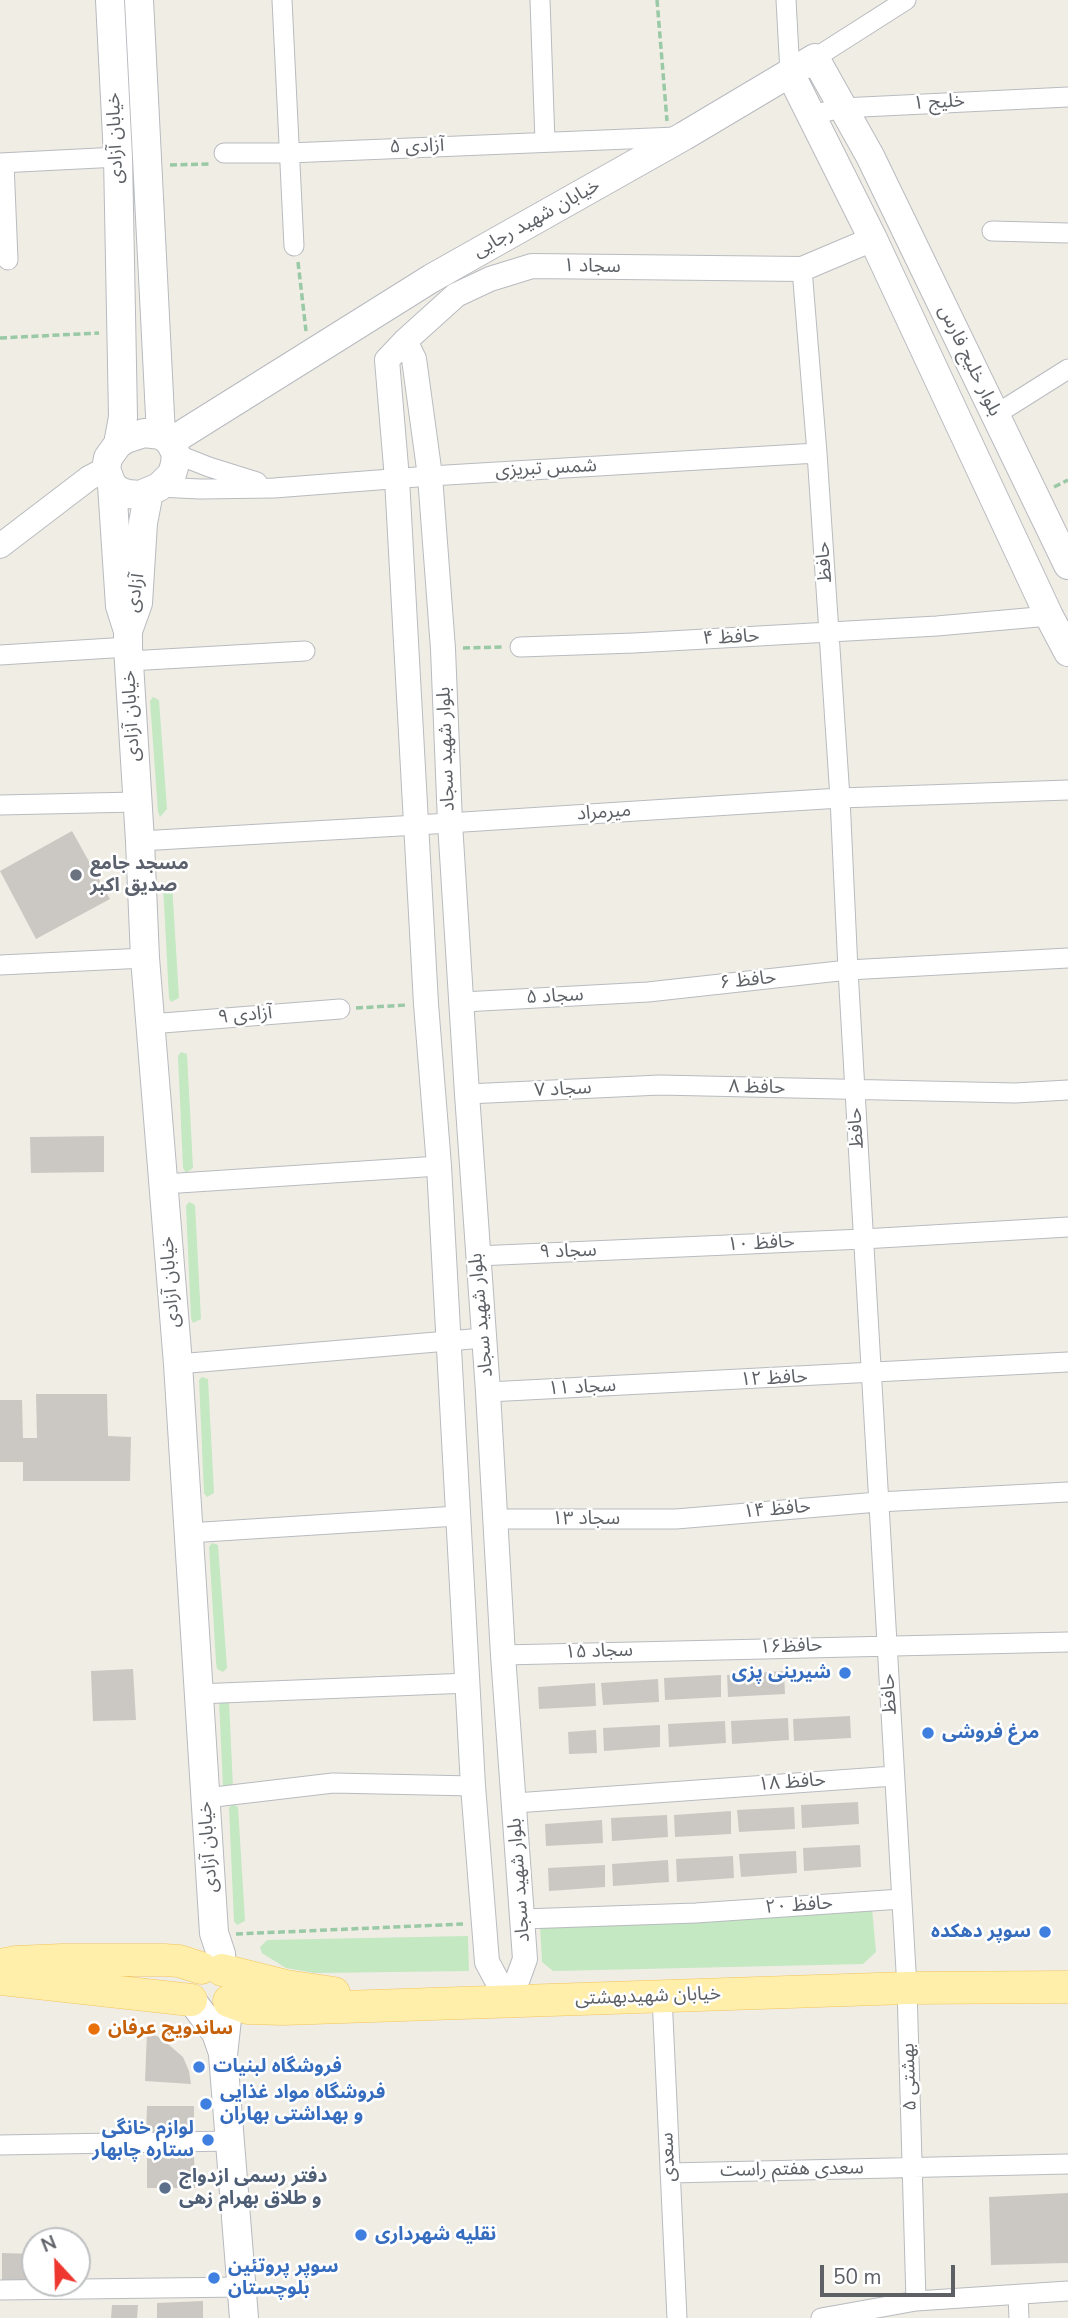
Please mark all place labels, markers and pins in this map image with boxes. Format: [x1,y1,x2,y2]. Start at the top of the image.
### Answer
place label: مسجد جامع صدیق اکبر [90,853,189,897]
marker: مسجد جامع صدیق اکبر [68,867,84,883]
place label: شیرینی پزی [732,1662,831,1684]
marker: شیرینی پزی [837,1665,853,1681]
place label: مرغ فروشی [942,1722,1039,1744]
marker: مرغ فروشی [920,1725,936,1741]
place label: سوپر دهکده [931,1921,1031,1943]
marker: سوپر دهکده [1037,1924,1053,1940]
place label: ساندویچ عرفان [108,2018,233,2040]
marker: ساندویچ عرفان [86,2021,102,2037]
place label: فروشگاه لبنیات [213,2056,342,2078]
marker: فروشگاه لبنیات [191,2059,207,2075]
place label: فروشگاه مواد غذایی و بهداشتی بهاران [220,2082,385,2126]
marker: فروشگاه مواد غذایی و بهداشتی بهاران [198,2096,214,2112]
place label: لوازم خانگی ستاره چابهار [92,2118,194,2162]
marker: لوازم خانگی ستاره چابهار [200,2132,216,2148]
place label: دفتر رسمی ازدواج و طلاق بهرام زهی [179,2166,327,2210]
marker: دفتر رسمی ازدواج و طلاق بهرام زهی [157,2180,173,2196]
place label: نقلیه شهرداری [375,2224,496,2246]
marker: نقلیه شهرداری [353,2227,369,2243]
place label: سوپر پروتئین بلوچستان [228,2256,339,2300]
marker: سوپر پروتئین بلوچستان [206,2270,222,2286]

